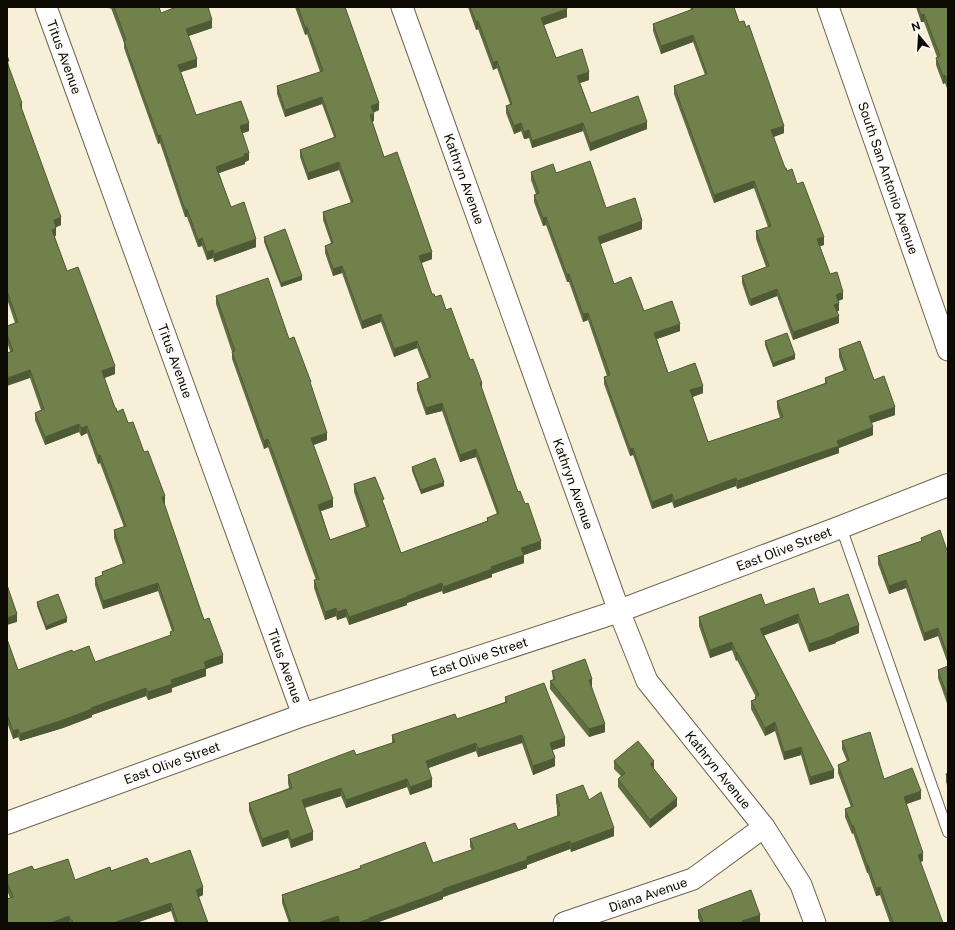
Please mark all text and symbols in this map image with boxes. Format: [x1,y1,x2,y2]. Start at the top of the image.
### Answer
north arrow [899,16,939,56]
street label: Titus Avenue [44,18,84,96]
text: N [910,19,922,34]
street label: South San Antonio Avenue [855,100,921,256]
street label: Kathryn Avenue [441,131,487,227]
street label: Titus Avenue [155,322,195,400]
street label: Kathryn Avenue [550,436,596,532]
street label: East Olive Street [734,524,834,574]
street label: Titus Avenue [265,627,305,705]
street label: East Olive Street [429,634,529,680]
street label: Kathryn Avenue [682,728,754,812]
street label: East Olive Street [122,739,222,787]
street label: Diana Avenue [607,875,689,915]

